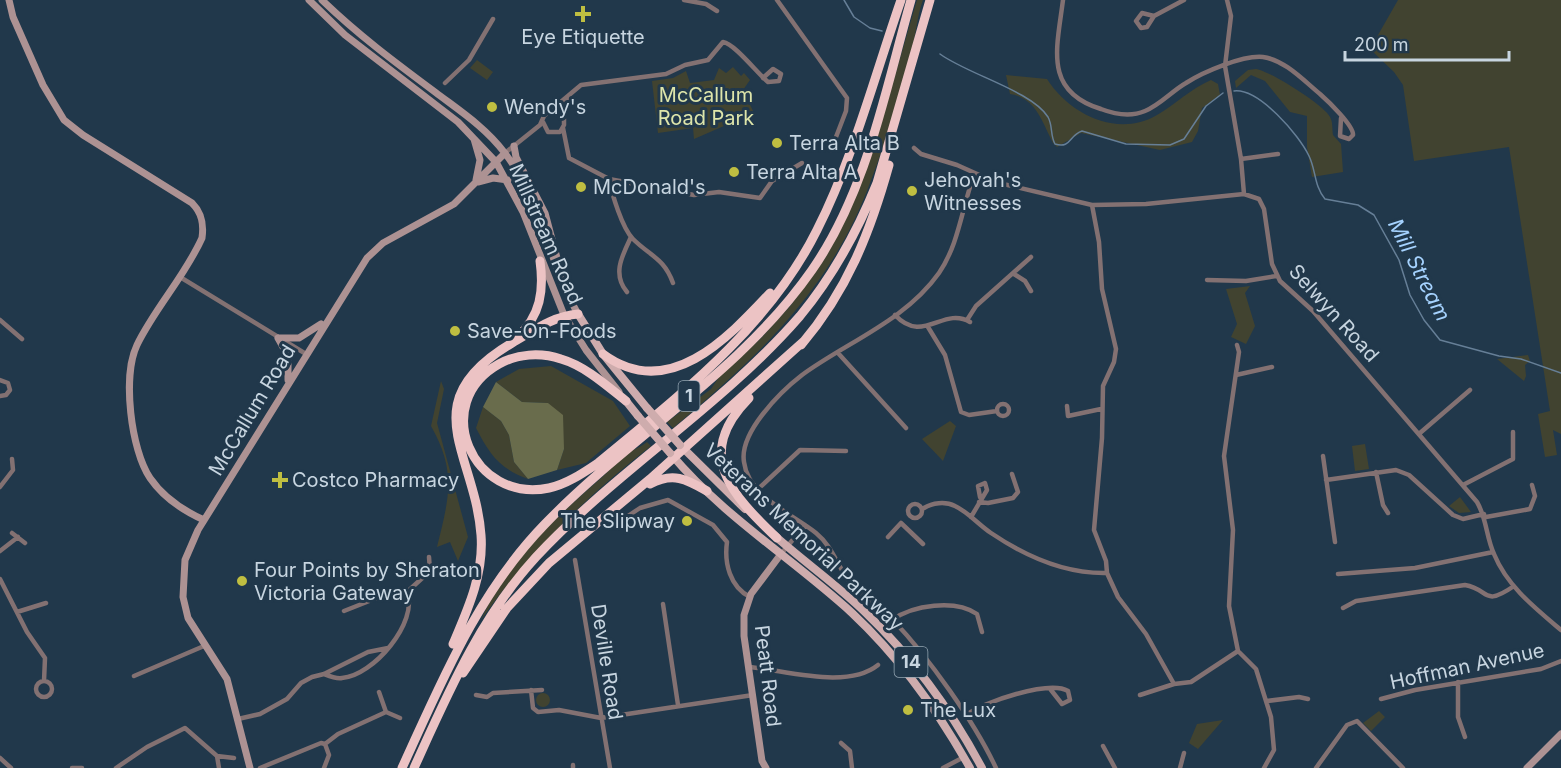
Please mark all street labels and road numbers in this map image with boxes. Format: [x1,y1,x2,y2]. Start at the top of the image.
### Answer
street label: Millstream Road [504,160,588,308]
street label: Selwyn Road [1284,259,1384,367]
street label: McCallum Road [204,340,300,480]
road number: 1 [678,381,700,411]
street label: Veterans Memorial Parkway [699,438,909,636]
street label: Deville Road [586,602,628,722]
street label: Peatt Road [750,624,786,728]
street label: Hoffman Avenue [1388,638,1546,694]
road number: 14 [894,647,928,677]

